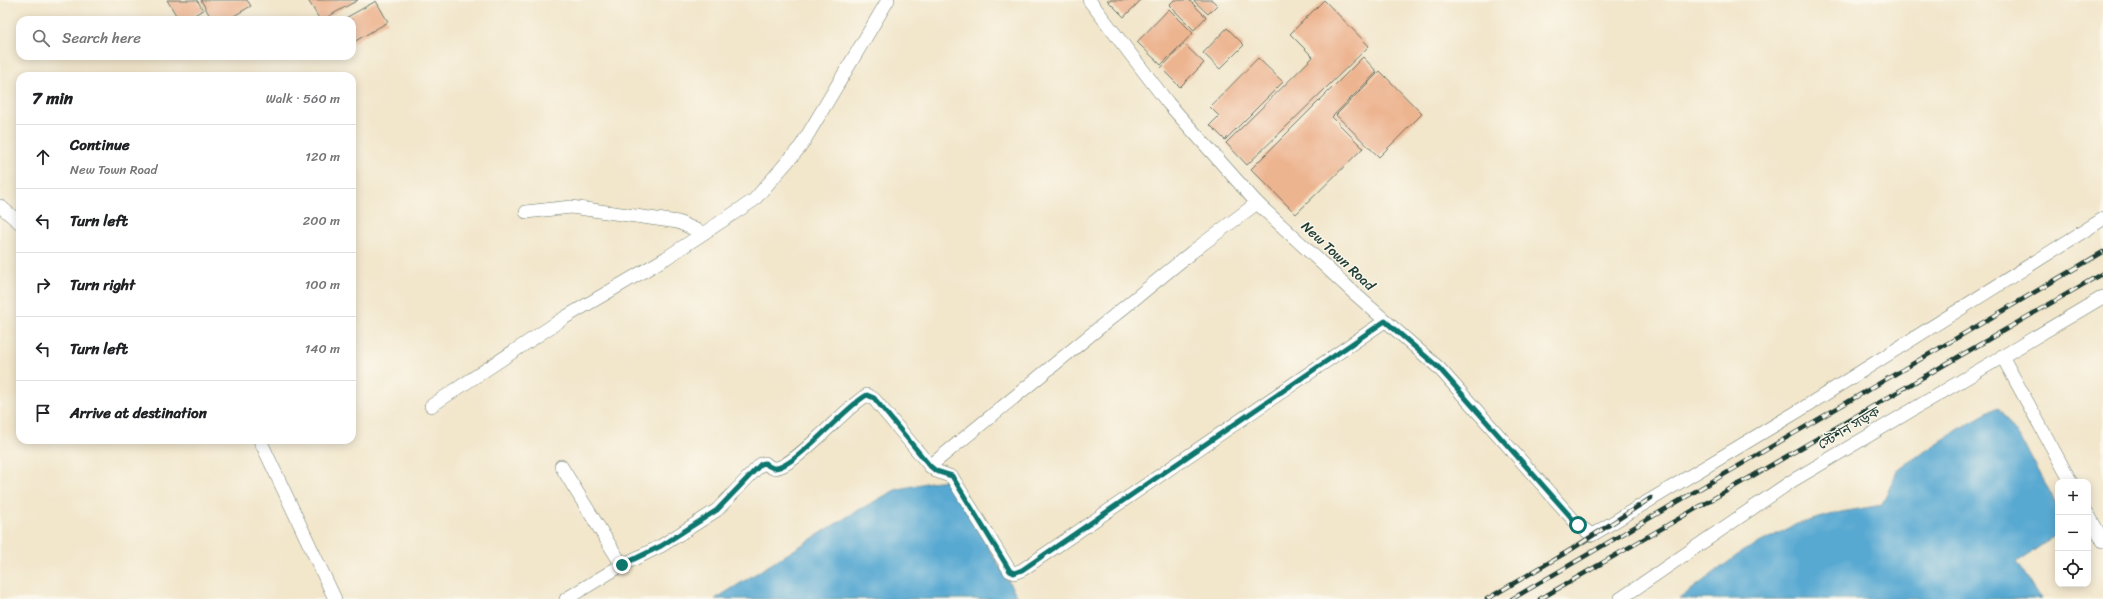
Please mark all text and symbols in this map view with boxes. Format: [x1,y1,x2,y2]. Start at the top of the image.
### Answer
search box [16,16,356,60]
text: Search here [62,25,141,51]
icon: search [30,27,52,49]
text: 7 min [32,83,73,113]
text: Walk · 560 m [266,87,340,110]
text: Continue [70,132,130,158]
text: 120 m [305,145,340,168]
icon: ahead [32,146,54,168]
text: New Town Road [70,158,157,181]
text: Turn left [70,208,128,234]
text: 200 m [303,209,340,232]
icon: left [32,210,54,232]
street label: New Town Road [1295,215,1382,298]
text: Turn right [70,272,135,298]
text: 100 m [305,273,340,296]
icon: right [32,274,54,296]
text: Turn left [70,336,128,362]
text: 140 m [305,337,340,360]
icon: left [32,338,54,360]
street label: স্টেশন সড়ক [1813,399,1886,457]
text: Arrive at destination [70,400,207,426]
icon: arrive [32,402,54,424]
map controls [2055,479,2091,587]
button: + [2055,479,2091,515]
button: − [2055,515,2091,551]
route start [1569,516,1587,534]
button: locate [2055,551,2091,587]
route end [613,556,631,574]

